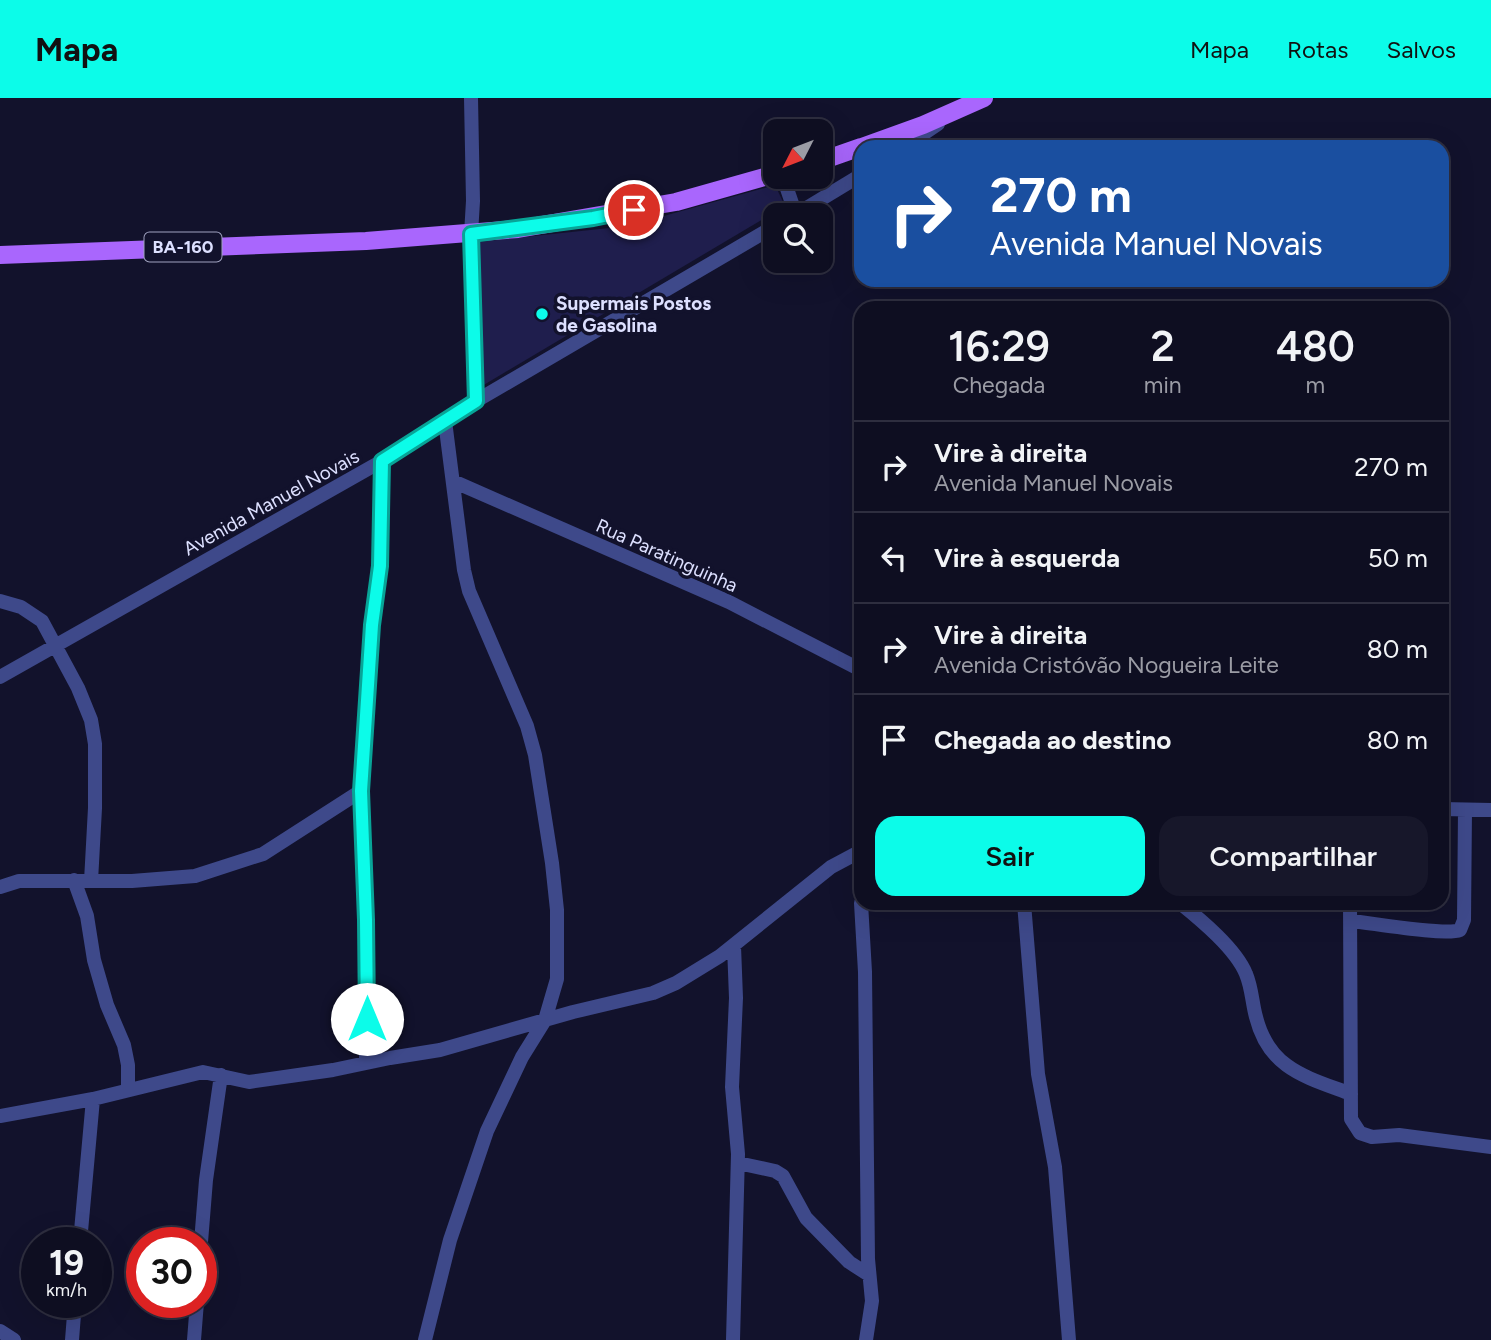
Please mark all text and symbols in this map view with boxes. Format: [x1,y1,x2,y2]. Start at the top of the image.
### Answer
text: Mapa [35,30,118,69]
text: Mapa [1190,35,1249,64]
text: Rotas [1287,35,1348,64]
text: Salvos [1386,35,1456,64]
north arrow [763,119,833,189]
map controls [763,119,833,273]
text: 270 m [990,165,1132,224]
icon: right [875,168,966,259]
pin [604,180,664,240]
icon: arrive [615,191,653,229]
button: search [763,203,833,273]
text: Avenida Manuel Novais [990,225,1323,263]
road number: BA-160 [144,232,222,262]
place label: Supermais Postos de Gasolina [556,292,711,337]
marker: Supermais Postos de Gasolina [534,306,550,322]
text: 16:29 [948,321,1050,372]
text: 2 [1151,321,1175,372]
text: 480 [1276,321,1355,372]
text: Chegada [953,371,1045,399]
text: min [1144,371,1182,399]
text: m [1305,371,1325,399]
text: Vire à direita [934,437,1087,469]
street label: Avenida Manuel Novais [179,444,363,560]
icon: right [875,448,913,486]
text: 270 m [1354,451,1428,483]
text: Avenida Manuel Novais [934,469,1173,497]
street label: Rua Paratinguinha [592,514,741,597]
icon: left [875,539,913,577]
text: Vire à esquerda [934,542,1120,574]
text: 50 m [1368,542,1428,574]
text: Vire à direita [934,619,1087,651]
icon: right [875,630,913,668]
text: 80 m [1367,633,1428,665]
text: Avenida Cristóvão Nogueira Leite [934,651,1279,679]
icon: arrive [875,721,913,759]
text: Chegada ao destino [934,724,1171,756]
text: 80 m [1367,724,1428,756]
button: Sair [875,816,1145,896]
button: Compartilhar [1159,816,1428,896]
position arrow [330,982,404,1056]
speed limit sign: 30 [126,1227,217,1318]
text: 19 [49,1242,84,1284]
text: km/h [46,1279,87,1301]

